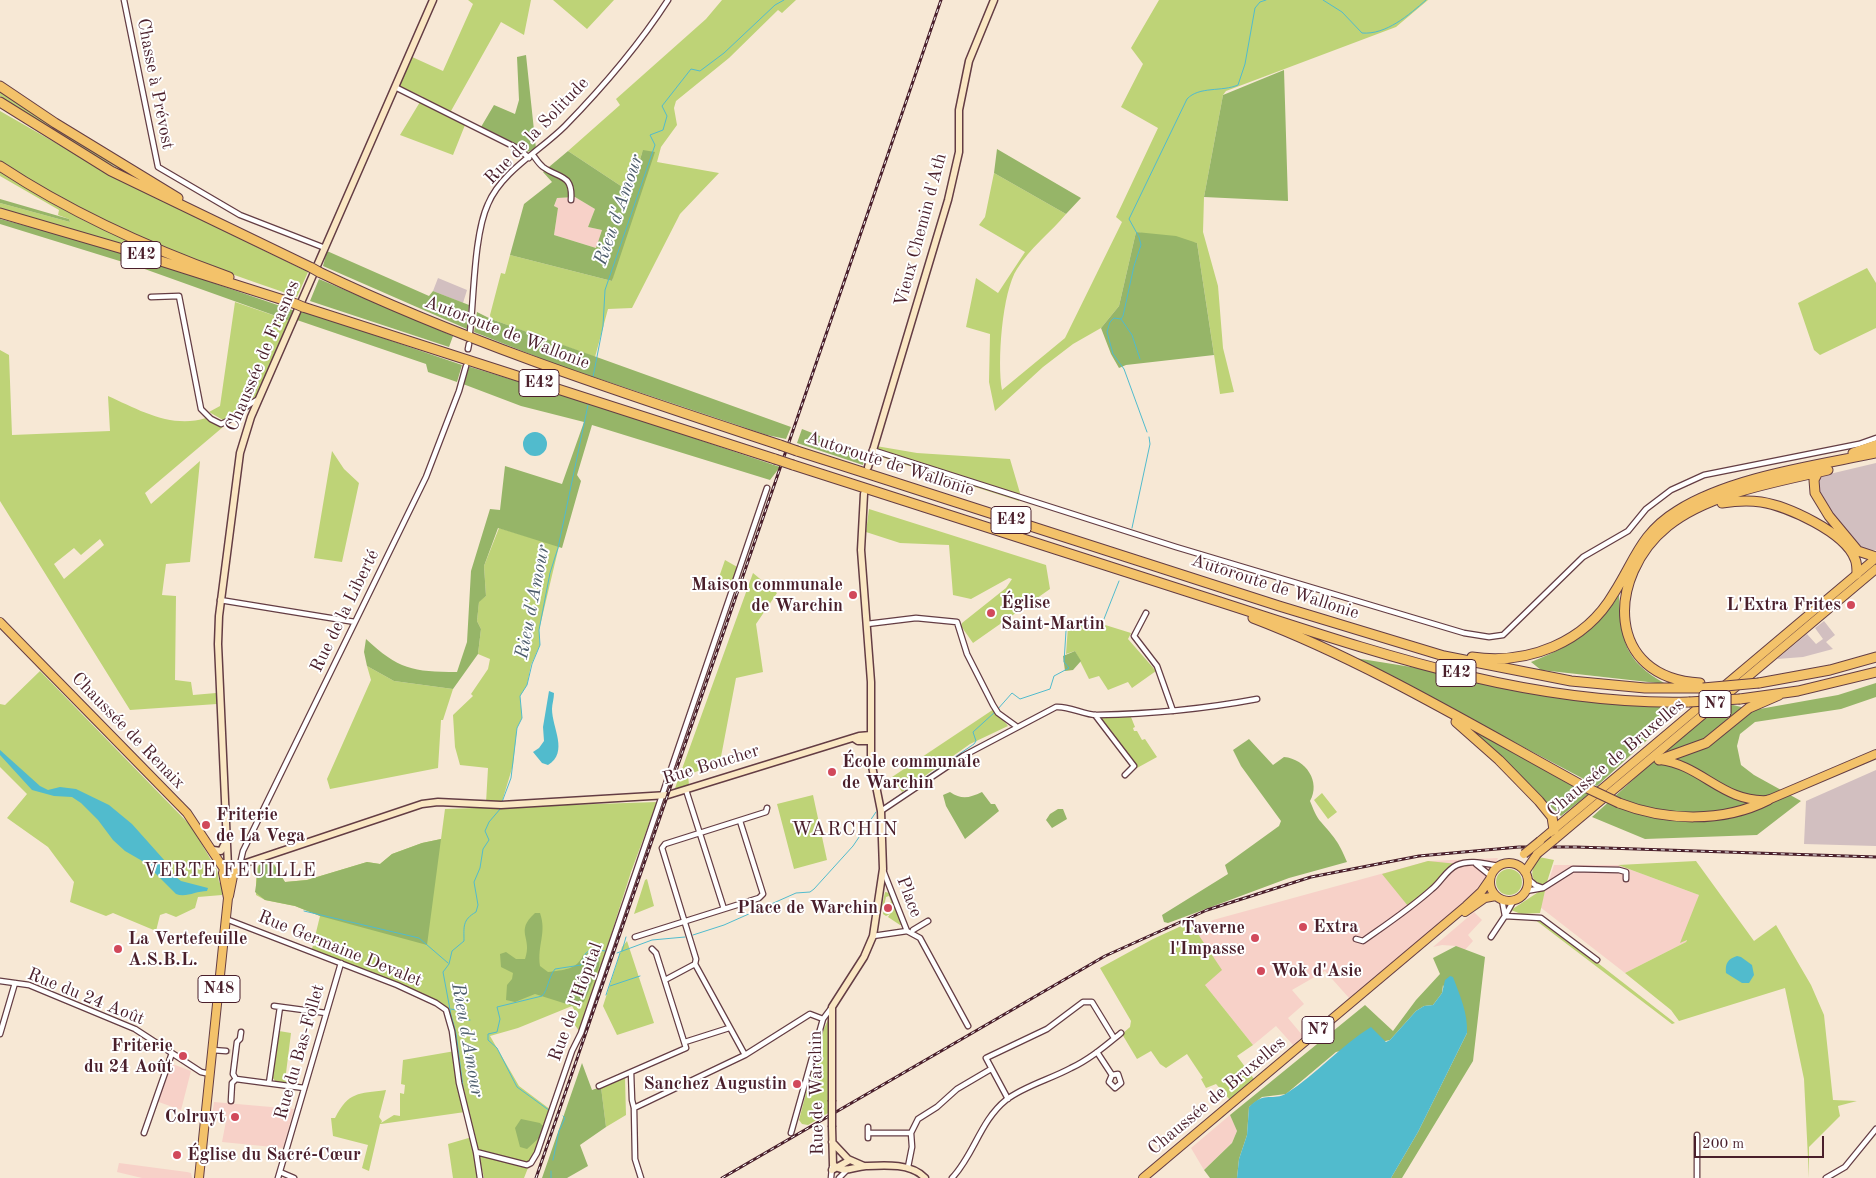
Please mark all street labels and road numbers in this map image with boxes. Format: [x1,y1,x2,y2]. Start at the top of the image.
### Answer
street label: Chasse à Prévost [132,17,178,151]
street label: Rue de la Solitude [480,73,594,189]
street label: Vieux Chemin d'Ath [890,151,952,309]
road number: E42 [121,242,161,268]
street label: Chaussée de Frasnes [221,277,305,435]
street label: Autoroute de Wallonie [421,292,593,374]
road number: E42 [519,369,559,396]
street label: Autoroute de Wallonie [803,427,977,501]
road number: E42 [991,506,1031,534]
street label: Rue de la Liberté [306,546,384,676]
street label: Autoroute de Wallonie [1188,550,1362,624]
road number: E42 [1436,660,1476,686]
street label: Chaussée de Renaix [67,668,189,794]
road number: N7 [1699,691,1731,718]
street label: Chaussée de Bruxelles [1543,694,1689,822]
street label: Rue Boucher [660,740,762,790]
street label: Place [891,873,927,921]
street label: Rue Germaine Devalet [255,906,425,992]
street label: Rue de l'Hôpital [544,940,608,1064]
street label: Rue du 24 Août [24,964,148,1030]
road number: N48 [198,976,240,1002]
street label: Rue du Bas-Follet [270,982,330,1122]
road number: N7 [1302,1016,1334,1044]
street label: Rue de Warchin [805,1030,829,1156]
street label: Chaussée de Bruxelles [1144,1032,1290,1160]

